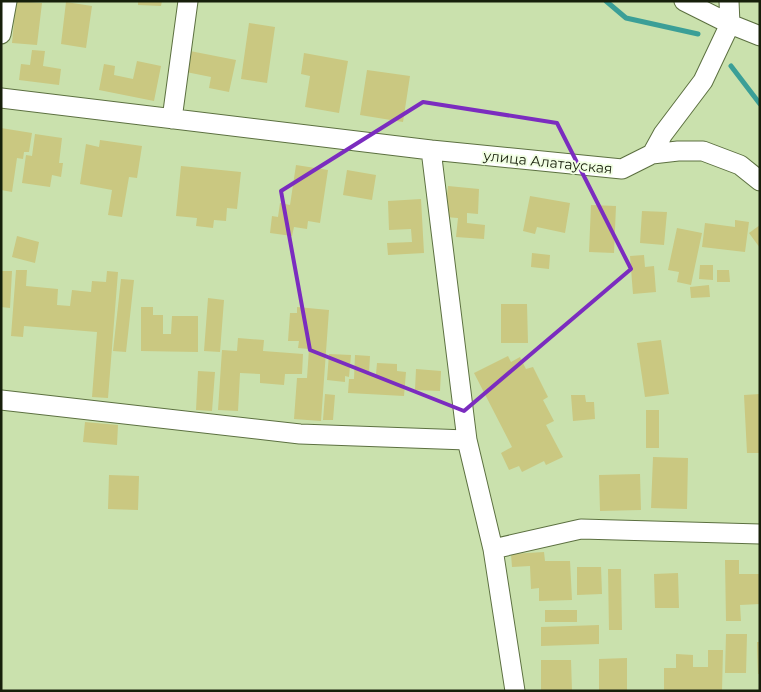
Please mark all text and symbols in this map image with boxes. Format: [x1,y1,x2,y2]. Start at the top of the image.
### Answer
street label: улица Алатауская [482,146,613,178]

